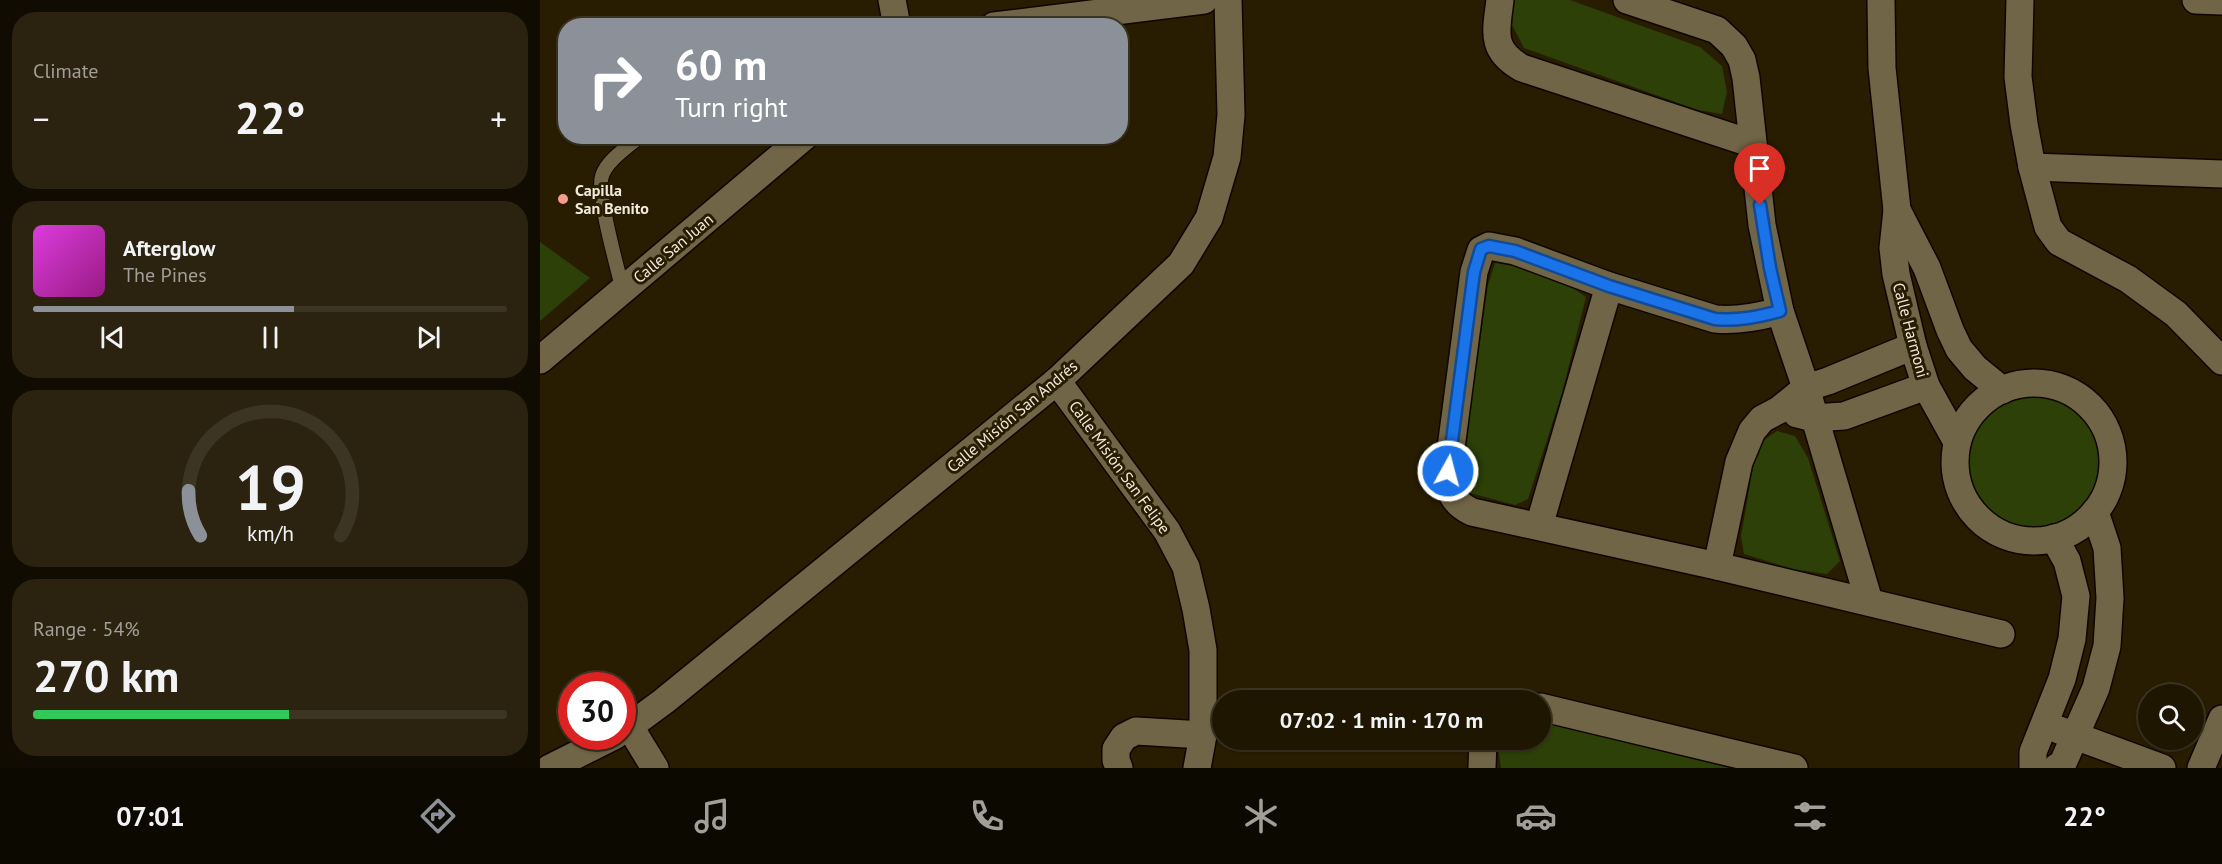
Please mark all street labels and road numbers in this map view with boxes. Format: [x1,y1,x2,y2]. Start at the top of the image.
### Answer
street label: Calle San Juan [629,209,717,287]
street label: Calle Harmoni [1889,280,1933,380]
street label: Calle Misión San Andrés [943,355,1081,476]
street label: Calle Misión San Felipe [1065,397,1175,537]

